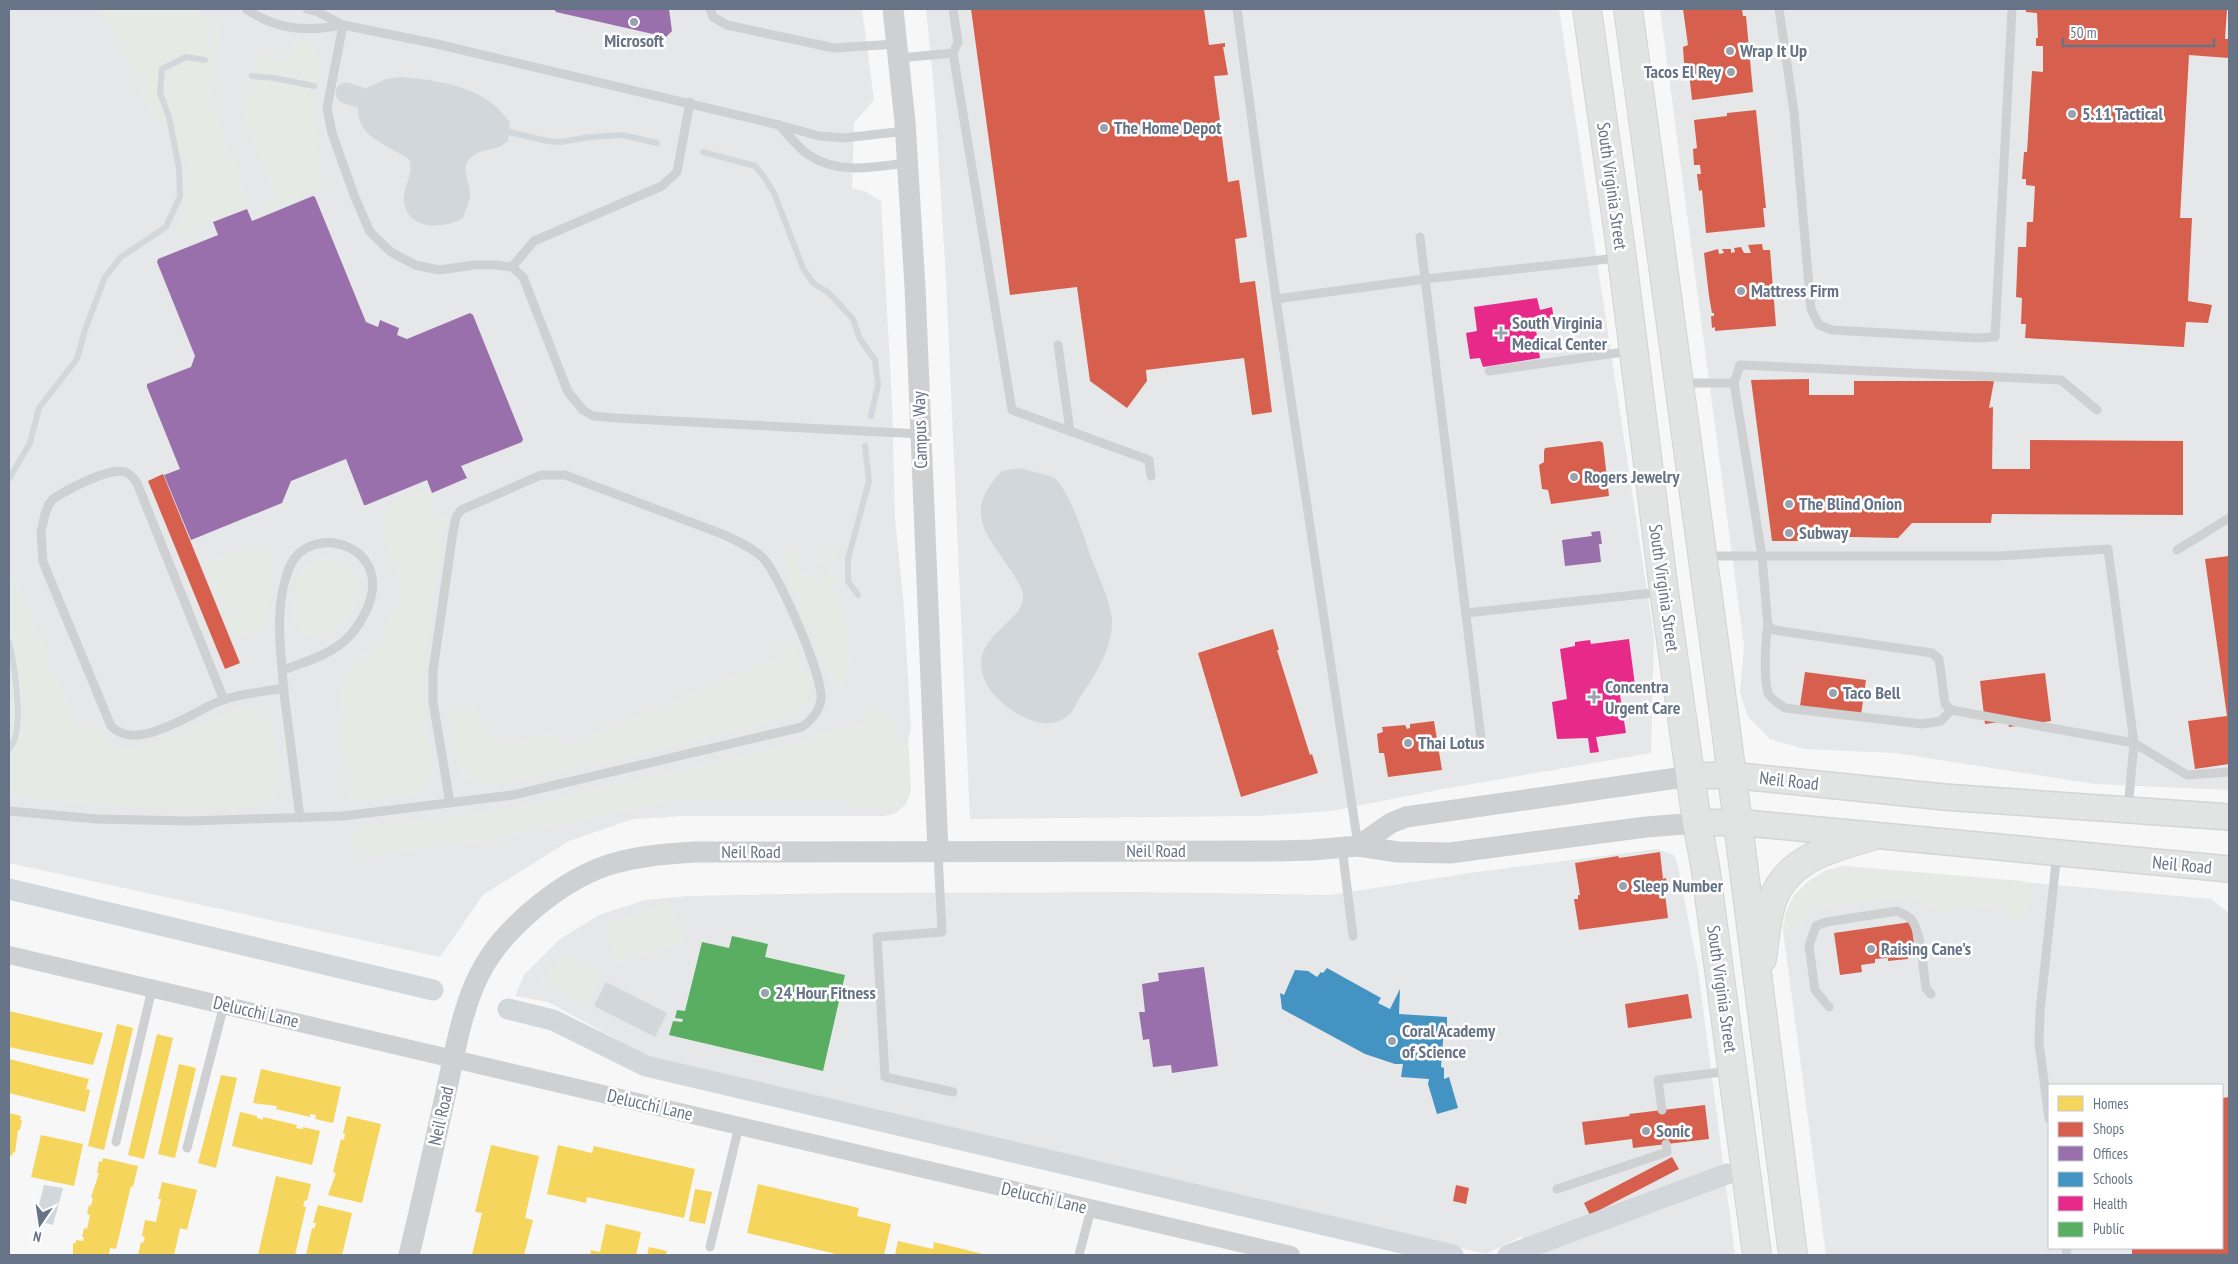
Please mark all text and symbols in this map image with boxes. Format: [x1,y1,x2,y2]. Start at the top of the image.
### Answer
scale bar [2063,15,2214,47]
marker: Microsoft [628,16,640,28]
text: 50 m [2070,23,2096,42]
place label: Microsoft [604,29,665,52]
place label: Wrap It Up [1739,39,1807,62]
marker: Wrap It Up [1724,45,1736,57]
place label: Tacos El Rey [1644,60,1722,83]
marker: Tacos El Rey [1725,66,1737,78]
place label: 5.11 Tactical [2082,102,2164,125]
marker: 5.11 Tactical [2066,108,2078,120]
place label: The Home Depot [1114,116,1222,139]
street label: South Virginia Street [1592,121,1633,251]
marker: The Home Depot [1098,122,1110,134]
place label: Mattress Firm [1751,279,1839,302]
marker: Mattress Firm [1735,285,1747,297]
place label: South Virginia Medical Center [1512,311,1608,355]
marker: South Virginia Medical Center [1494,326,1508,340]
street label: Campus Way [907,391,932,469]
place label: Rogers Jewelry [1584,465,1680,488]
marker: Rogers Jewelry [1568,471,1580,483]
place label: The Blind Onion [1799,492,1902,515]
marker: The Blind Onion [1783,498,1795,510]
place label: Subway [1799,521,1849,544]
street label: South Virginia Street [1644,523,1685,653]
marker: Subway [1783,527,1795,539]
place label: Concentra Urgent Care [1605,675,1681,719]
place label: Taco Bell [1843,681,1901,704]
marker: Taco Bell [1827,687,1839,699]
marker: Concentra Urgent Care [1587,690,1601,704]
place label: Thai Lotus [1418,731,1485,754]
marker: Thai Lotus [1402,737,1414,749]
street label: Neil Road [1758,766,1820,795]
street label: Neil Road [1126,839,1186,862]
street label: Neil Road [721,840,781,863]
street label: Neil Road [2151,850,2213,879]
place label: Sleep Number [1633,874,1724,897]
marker: Sleep Number [1617,880,1629,892]
street label: South Virginia Street [1702,924,1743,1054]
place label: Raising Cane's [1881,937,1971,960]
marker: Raising Cane's [1865,943,1877,955]
place label: 24 Hour Fitness [775,981,876,1004]
marker: 24 Hour Fitness [759,987,771,999]
street label: Delucchi Lane [211,991,301,1032]
place label: Coral Academy of Science [1402,1019,1496,1063]
marker: Coral Academy of Science [1386,1035,1398,1047]
street label: Neil Road [423,1084,458,1148]
street label: Delucchi Lane [605,1084,695,1125]
legend [2048,1084,2223,1249]
text: Homes [2093,1094,2129,1113]
place label: Sonic [1656,1119,1691,1142]
text: Shops [2093,1119,2124,1138]
marker: Sonic [1640,1125,1652,1137]
text: Offices [2093,1144,2128,1163]
text: Schools [2093,1169,2133,1188]
street label: Delucchi Lane [999,1177,1089,1218]
text: Health [2093,1194,2127,1213]
north arrow [15,1199,65,1249]
text: Public [2093,1219,2125,1238]
text: N [31,1227,43,1246]

